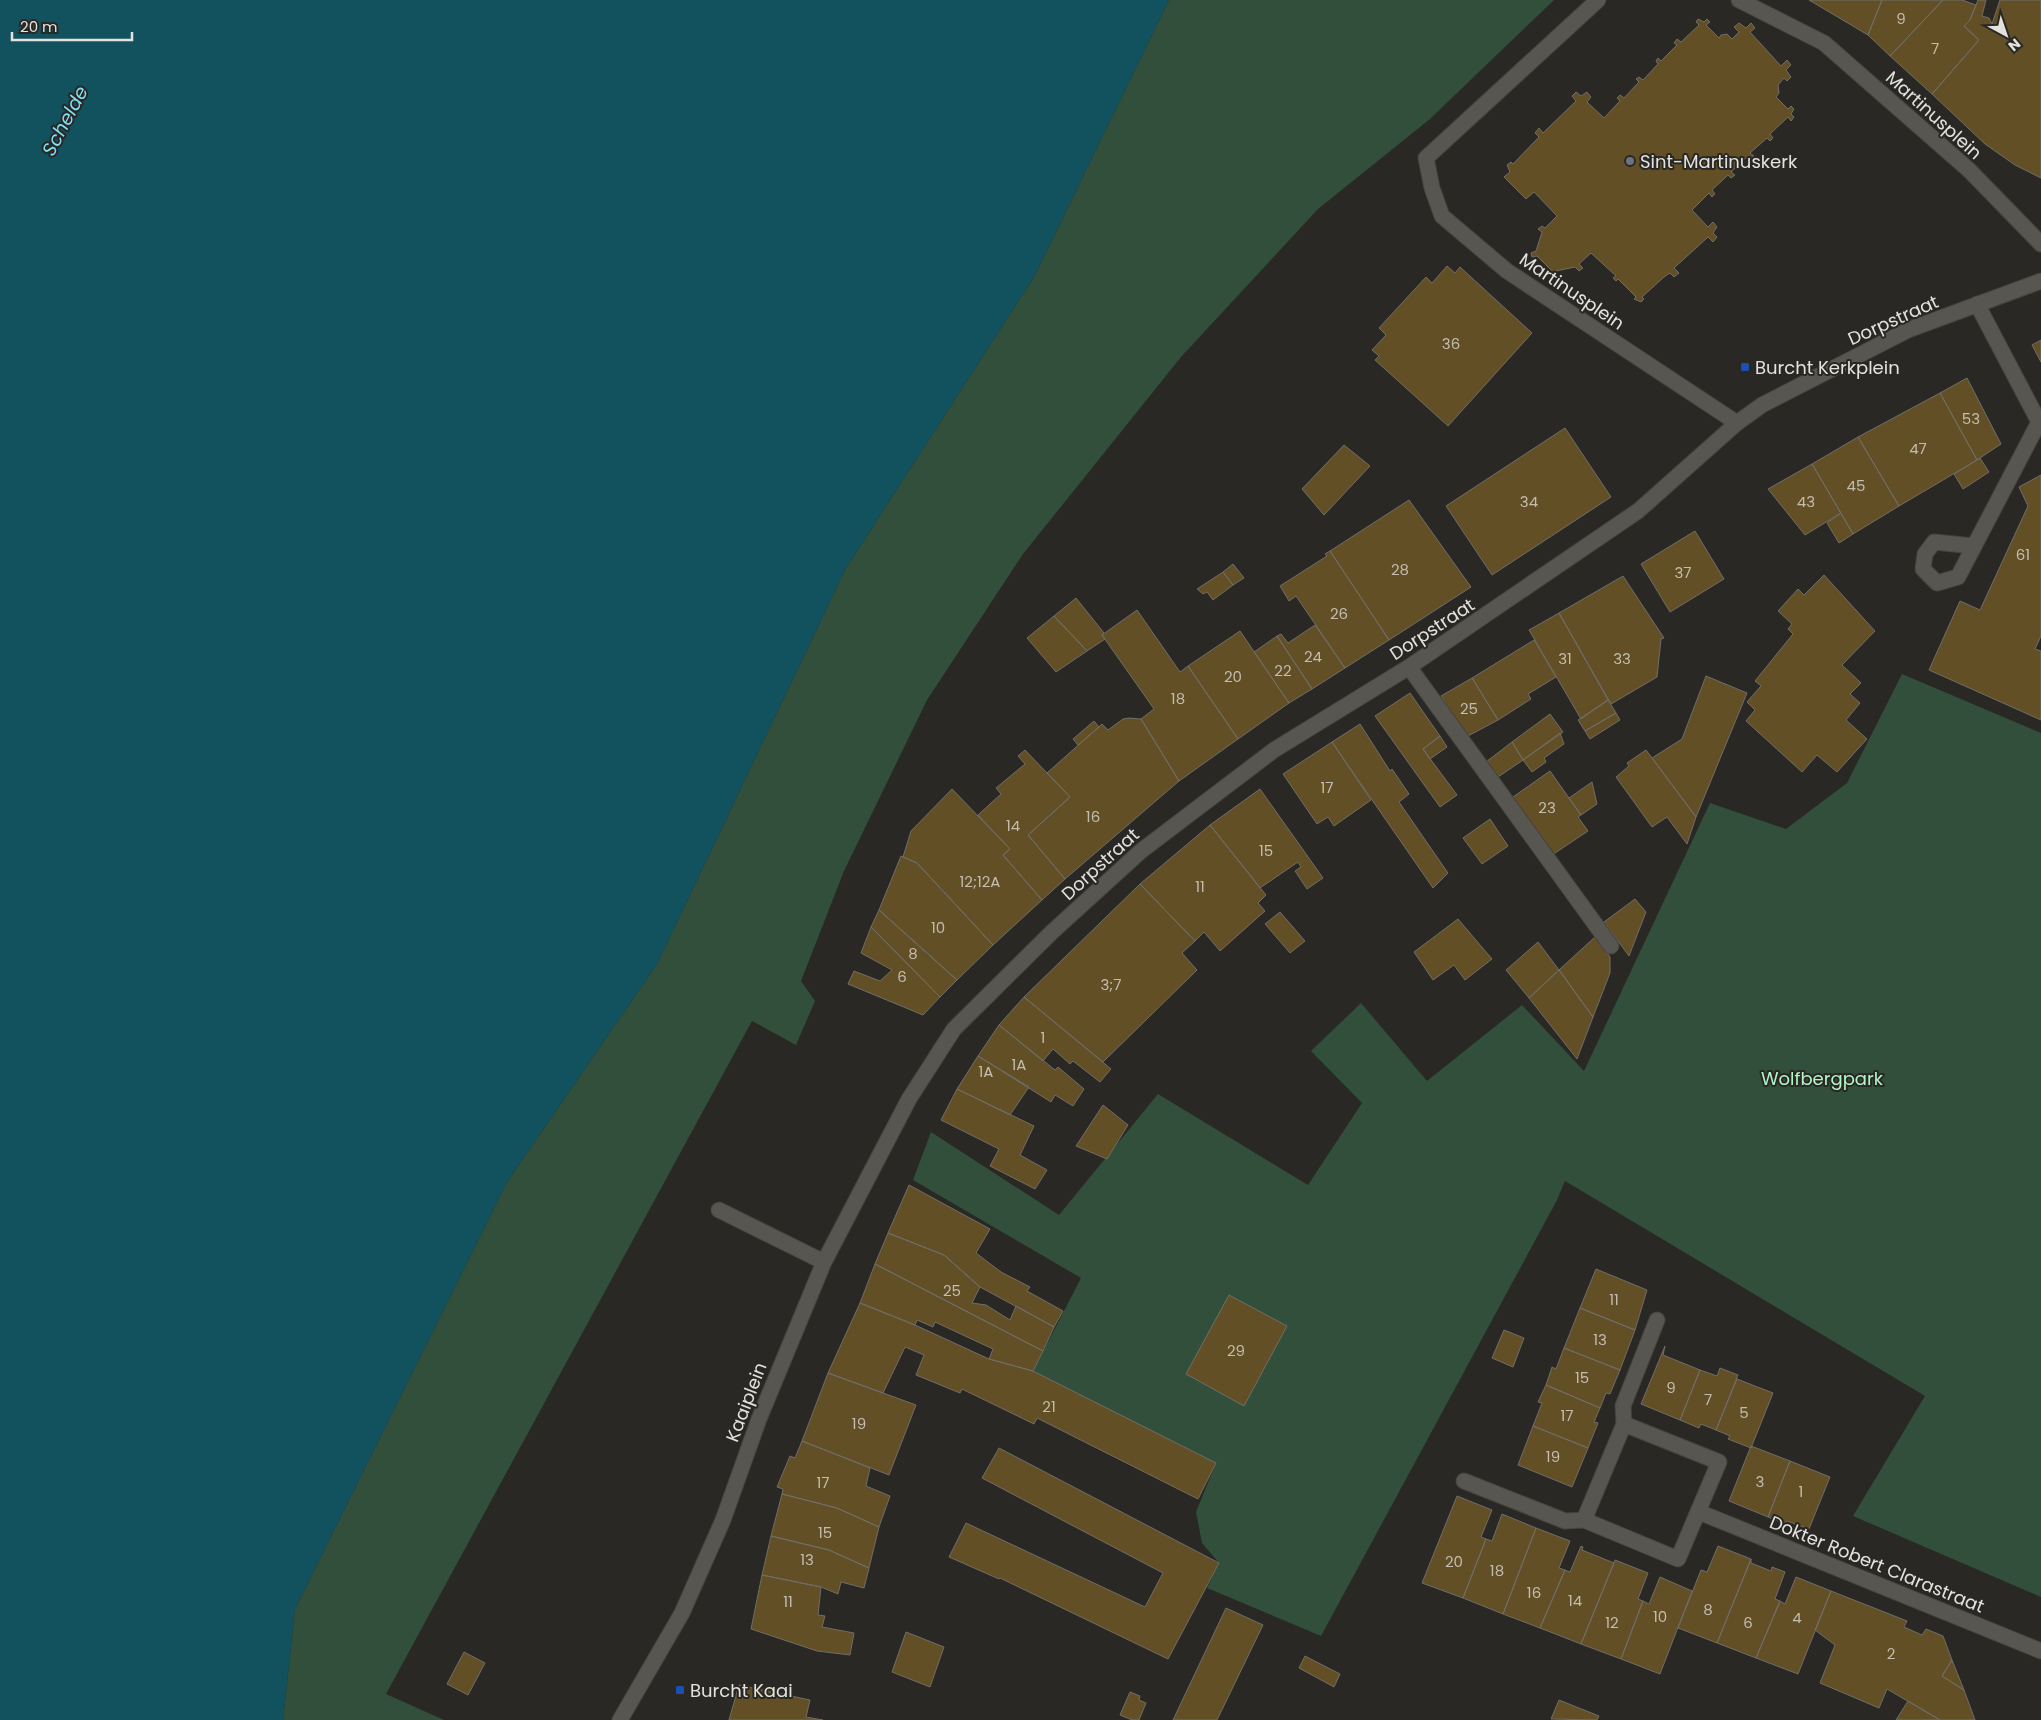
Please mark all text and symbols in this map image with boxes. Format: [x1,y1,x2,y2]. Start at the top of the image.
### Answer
house number: 9 [1896,8,1906,29]
scale bar [12,10,132,42]
north arrow [1981,10,2031,60]
text: 20 m [20,16,58,37]
text: N [2004,34,2025,56]
house number: 7 [1931,38,1939,59]
street label: Martinusplein [1880,65,1988,165]
water label: Schelde [35,81,95,161]
place label: Sint-Martinuskerk [1640,149,1798,174]
marker: Sint-Martinuskerk [1624,155,1636,167]
street label: Martinusplein [1515,247,1629,335]
street label: Dorpstraat [1844,289,1942,351]
house number: 36 [1442,333,1460,354]
place label: Burcht Kerkplein [1755,355,1900,380]
marker: Burcht Kerkplein [1739,361,1751,373]
house number: 53 [1962,408,1980,429]
house number: 47 [1909,438,1927,459]
house number: 45 [1847,475,1865,496]
house number: 34 [1520,491,1538,512]
house number: 43 [1797,491,1815,512]
house number: 61 [2016,544,2030,565]
house number: 28 [1391,559,1409,580]
house number: 37 [1674,562,1692,583]
street label: Dorpstraat [1385,592,1479,666]
house number: 26 [1330,603,1348,624]
house number: 24 [1304,646,1322,667]
house number: 31 [1558,648,1572,669]
house number: 33 [1613,648,1631,669]
house number: 22 [1274,660,1292,681]
house number: 20 [1224,666,1242,687]
house number: 18 [1171,688,1185,709]
house number: 25 [1460,698,1478,719]
house number: 17 [1321,777,1334,798]
house number: 23 [1538,797,1556,818]
house number: 16 [1086,806,1100,827]
house number: 14 [1006,815,1020,836]
street label: Dorpstraat [1056,822,1144,906]
house number: 15 [1259,840,1273,861]
house number: 12;12A [960,871,1000,892]
house number: 11 [1195,876,1205,897]
house number: 10 [931,917,945,938]
house number: 8 [908,943,918,964]
house number: 6 [897,966,907,987]
house number: 3;7 [1101,974,1122,995]
house number: 1 [1041,1027,1045,1048]
house number: 1A [1012,1054,1026,1075]
house number: 1A [979,1061,993,1082]
park label: Wolfbergpark [1761,1066,1884,1091]
house number: 25 [943,1280,961,1301]
house number: 11 [1609,1289,1619,1310]
house number: 13 [1593,1329,1607,1350]
house number: 29 [1227,1340,1245,1361]
street label: Kaaiplein [719,1359,773,1445]
house number: 15 [1575,1367,1589,1388]
house number: 9 [1666,1377,1676,1398]
house number: 7 [1704,1389,1712,1410]
house number: 21 [1042,1396,1056,1417]
house number: 5 [1739,1402,1749,1423]
house number: 17 [1561,1405,1574,1426]
house number: 19 [852,1413,866,1434]
house number: 19 [1546,1446,1560,1467]
house number: 3 [1756,1471,1764,1492]
house number: 17 [817,1472,830,1493]
house number: 1 [1799,1481,1803,1502]
street label: Dokter Robert Clarastraat [1766,1509,1988,1619]
house number: 15 [818,1522,832,1543]
house number: 13 [800,1549,814,1570]
house number: 20 [1445,1551,1463,1572]
house number: 18 [1490,1560,1504,1581]
house number: 16 [1527,1582,1541,1603]
house number: 14 [1568,1590,1582,1611]
house number: 11 [783,1591,793,1612]
house number: 8 [1703,1599,1713,1620]
house number: 10 [1653,1606,1667,1627]
house number: 4 [1792,1607,1802,1628]
house number: 12 [1605,1612,1619,1633]
house number: 6 [1743,1612,1753,1633]
house number: 2 [1887,1643,1895,1664]
place label: Burcht Kaai [690,1678,793,1703]
marker: Burcht Kaai [674,1684,686,1696]

